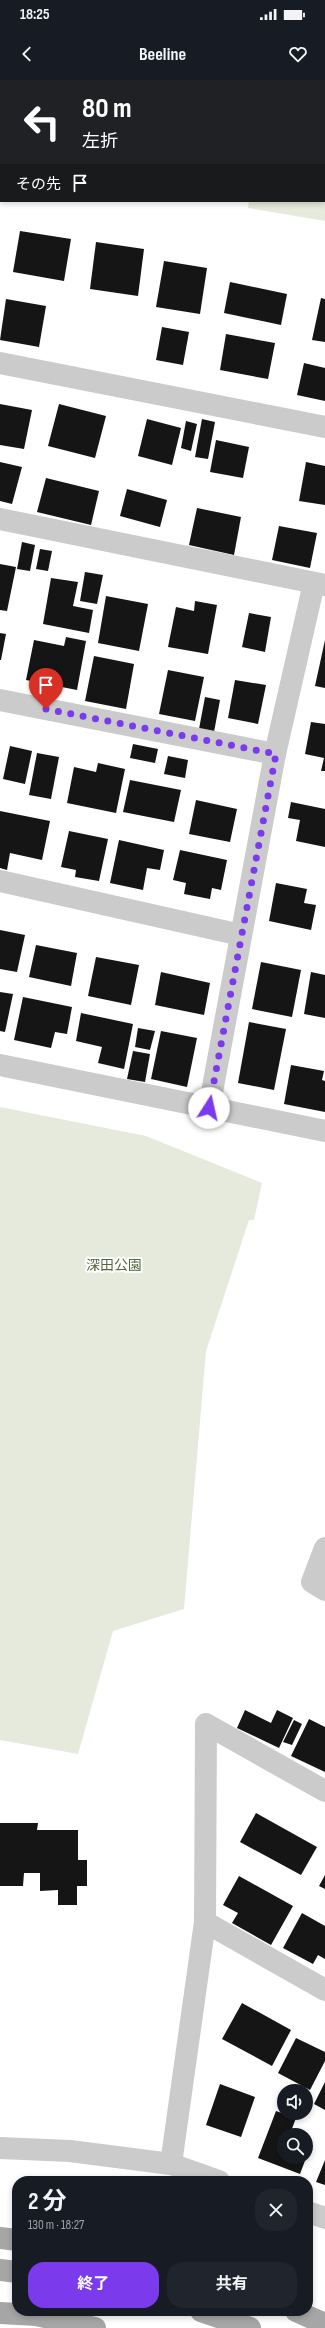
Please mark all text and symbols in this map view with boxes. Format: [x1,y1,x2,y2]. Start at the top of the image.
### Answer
text: 18:25 [20,5,49,24]
icon: back [16,43,38,65]
icon: heart [287,43,309,65]
text: Beeline [139,44,186,65]
text: 80 m [82,92,131,125]
icon: left [16,96,68,148]
text: 左折 [82,131,118,152]
icon: arrive [69,172,91,194]
text: その先 [16,175,61,194]
pin [29,668,63,709]
icon: arrive [35,674,57,696]
position arrow [188,1087,230,1129]
park label: 深田公園 [86,1257,142,1274]
map controls [277,2084,313,2164]
button: sound [277,2084,313,2120]
button: search [277,2128,313,2164]
text: 2 分 [28,2187,66,2216]
button: close [255,2189,297,2231]
text: 130 m · 18:27 [28,2217,84,2233]
button: 終了 [28,2262,159,2308]
button: 共有 [167,2262,297,2308]

